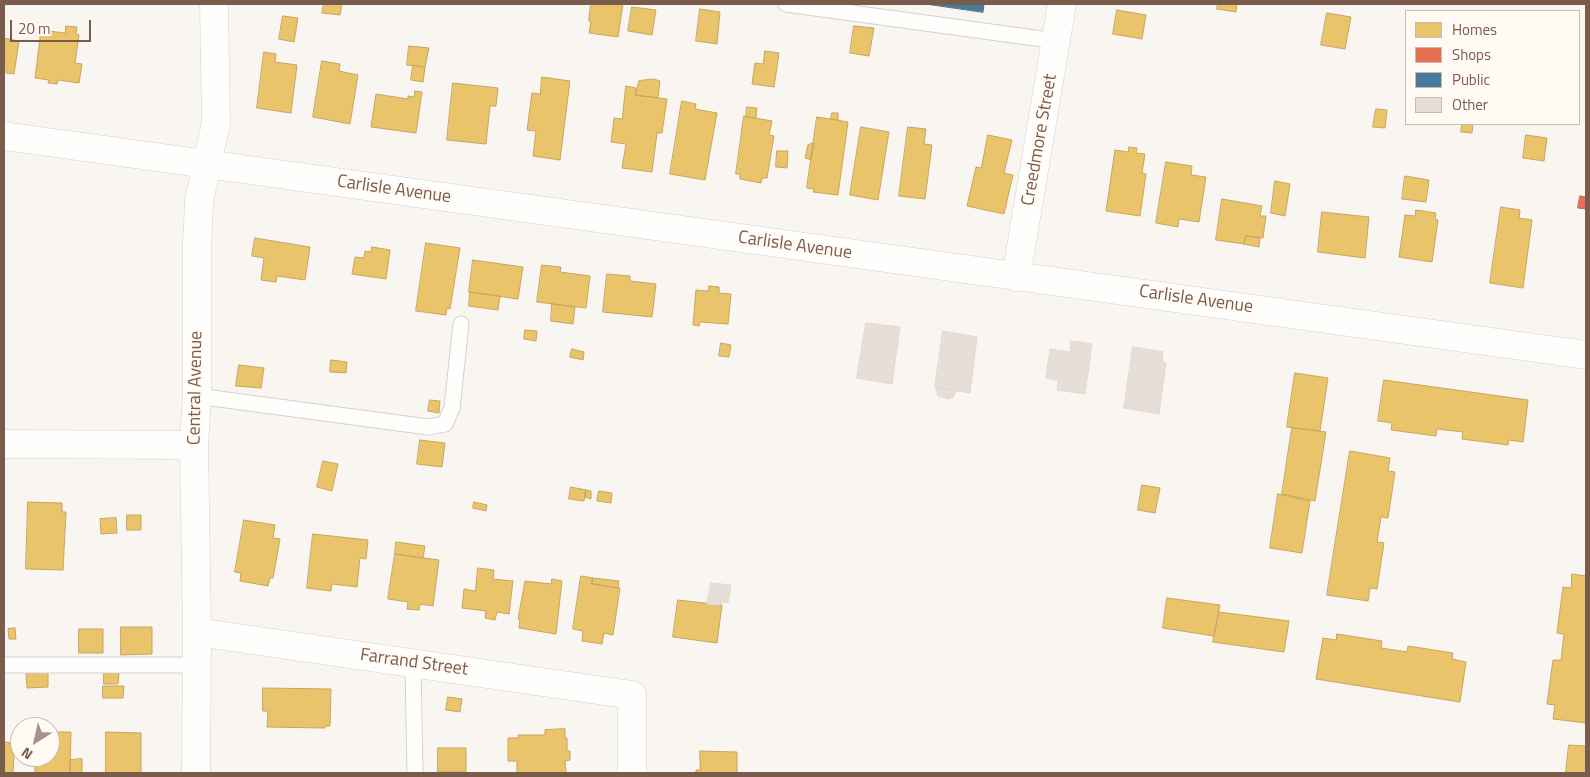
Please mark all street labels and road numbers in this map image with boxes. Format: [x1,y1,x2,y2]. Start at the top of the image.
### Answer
street label: Creedmore Street [1018,72,1062,208]
street label: Carlisle Avenue [336,171,452,209]
street label: Carlisle Avenue [737,227,853,265]
street label: Carlisle Avenue [1138,281,1254,319]
street label: Central Avenue [184,331,208,445]
street label: Farrand Street [359,645,469,681]

